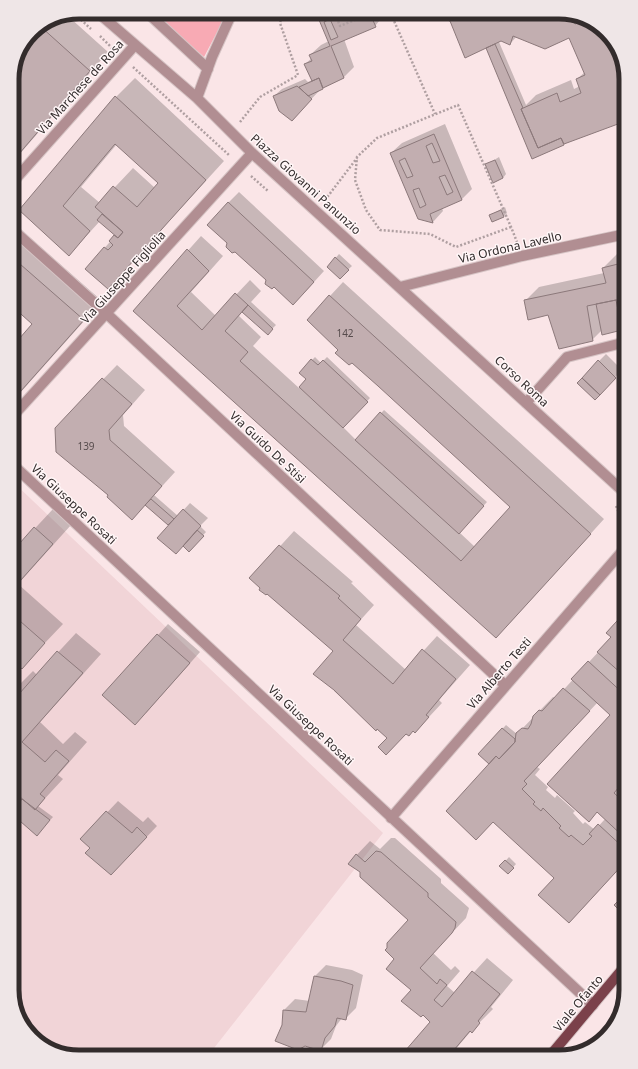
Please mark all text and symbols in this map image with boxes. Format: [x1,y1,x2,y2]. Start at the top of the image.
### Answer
street label: Via Marchese de Rosa [33,36,127,138]
street label: Piazza Giovanni Panunzio [247,130,365,238]
street label: Via Giuseppe Figliolia [77,227,169,327]
street label: Via Ordona Lavello [457,227,563,267]
house number: 142 [336,326,354,340]
street label: Corso Roma [491,351,553,411]
street label: Via Guido De Stisi [226,407,310,487]
house number: 139 [77,439,95,453]
street label: Via Giuseppe Rosati [28,460,120,548]
street label: Via Alberto Testi [463,633,535,713]
street label: Via Giuseppe Rosati [265,681,357,769]
street label: Viale Ofanto [549,971,607,1035]

